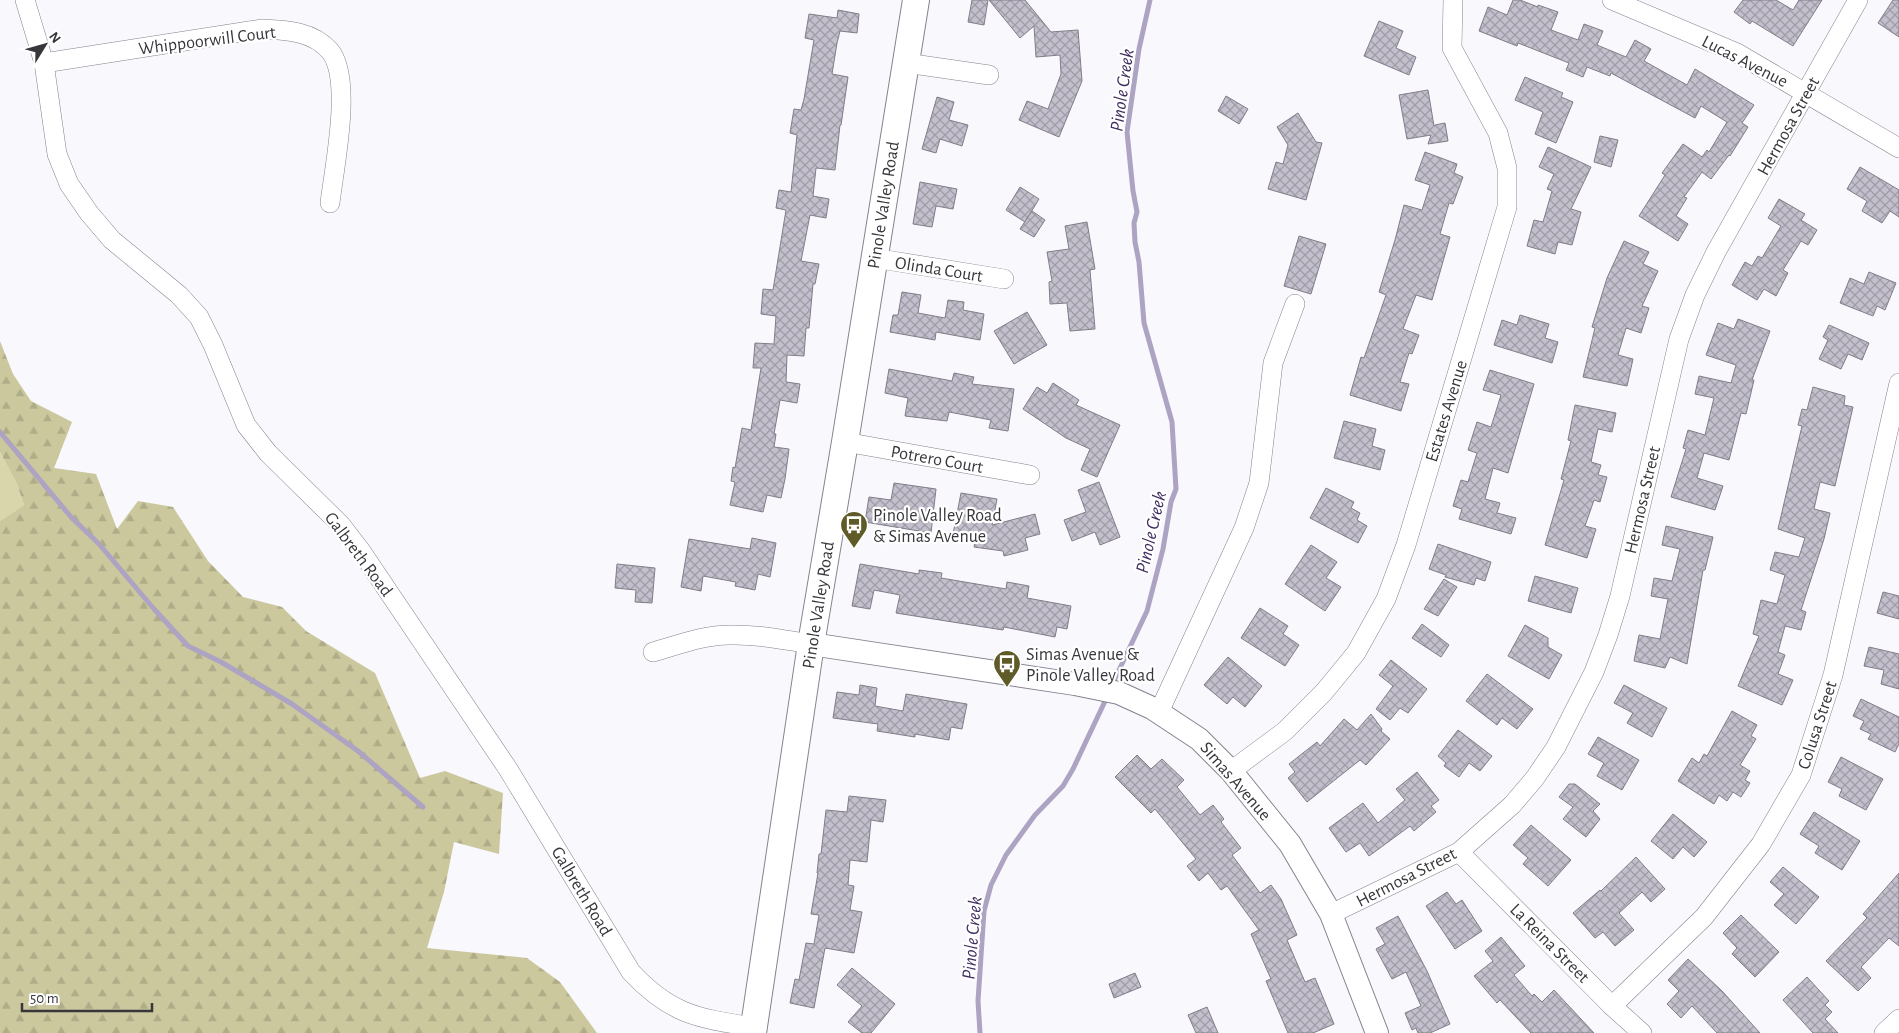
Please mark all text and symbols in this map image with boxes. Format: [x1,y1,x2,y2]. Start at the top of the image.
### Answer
north arrow [20,20,70,70]
street label: Whippoorwill Court [137,24,277,58]
text: N [46,30,63,46]
street label: Lucas Avenue [1699,33,1790,91]
water label: Pinole Creek [1107,47,1138,133]
street label: Hermosa Street [1754,74,1823,179]
street label: Pinole Valley Road [865,140,903,270]
street label: Olinda Court [894,254,984,286]
street label: Estates Avenue [1423,358,1471,464]
street label: Potrero Court [889,443,985,477]
street label: Hermosa Street [1622,445,1664,556]
water label: Pinole Creek [1133,489,1170,575]
place label: Pinole Valley Road & Simas Avenue [873,507,1002,546]
street label: Galbreth Road [321,509,396,600]
bus stop icon: Pinole Valley Road & Simas Avenue [839,510,869,549]
street label: Pinole Valley Road [800,540,838,670]
place label: Simas Avenue & Pinole Valley Road [1026,646,1155,685]
bus stop icon: Simas Avenue & Pinole Valley Road [992,649,1022,688]
street label: Colusa Street [1795,679,1841,772]
street label: Simas Avenue [1196,739,1274,824]
street label: Galbreth Road [548,844,615,939]
street label: Hermosa Street [1354,845,1460,911]
water label: Pinole Creek [959,896,986,980]
street label: La Reina Street [1506,901,1593,987]
scale bar [22,980,152,1012]
text: 50 m [30,991,59,1006]

